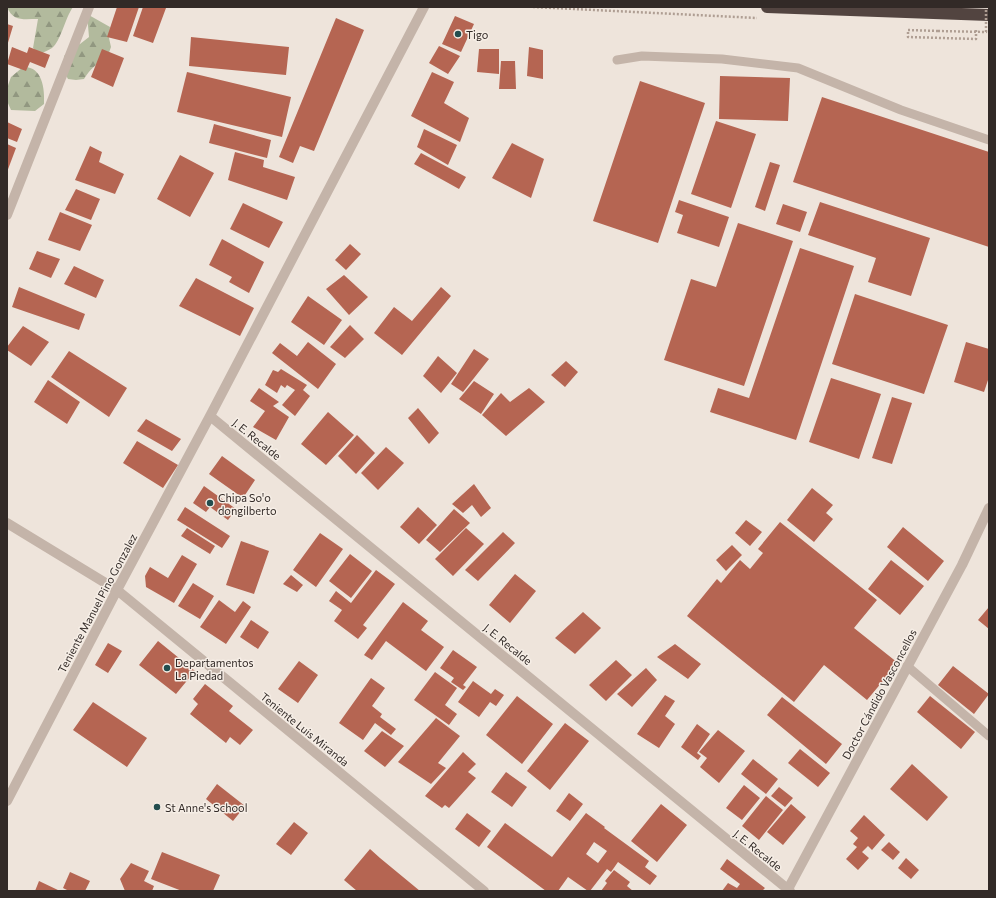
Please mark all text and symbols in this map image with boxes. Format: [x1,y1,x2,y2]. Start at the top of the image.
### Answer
place label: Tigo [466,28,489,41]
marker: Tigo [453,29,463,39]
street label: J. E. Recalde [230,416,284,463]
place label: Chipa So'o dongilberto [218,491,277,517]
marker: Chipa So'o dongilberto [205,498,215,508]
street label: Teniente Manuel Pino Gonzalez [55,531,140,675]
street label: J. E. Recalde [481,621,535,668]
street label: Doctor Cándido Vasconcellos [839,627,919,761]
place label: Departamentos La Piedad [175,656,253,682]
marker: Departamentos La Piedad [162,663,172,673]
street label: Teniente Luis Miranda [258,689,352,769]
place label: St Anne's School [165,801,247,814]
marker: St Anne's School [152,802,162,812]
street label: J. E. Recalde [731,827,785,874]

